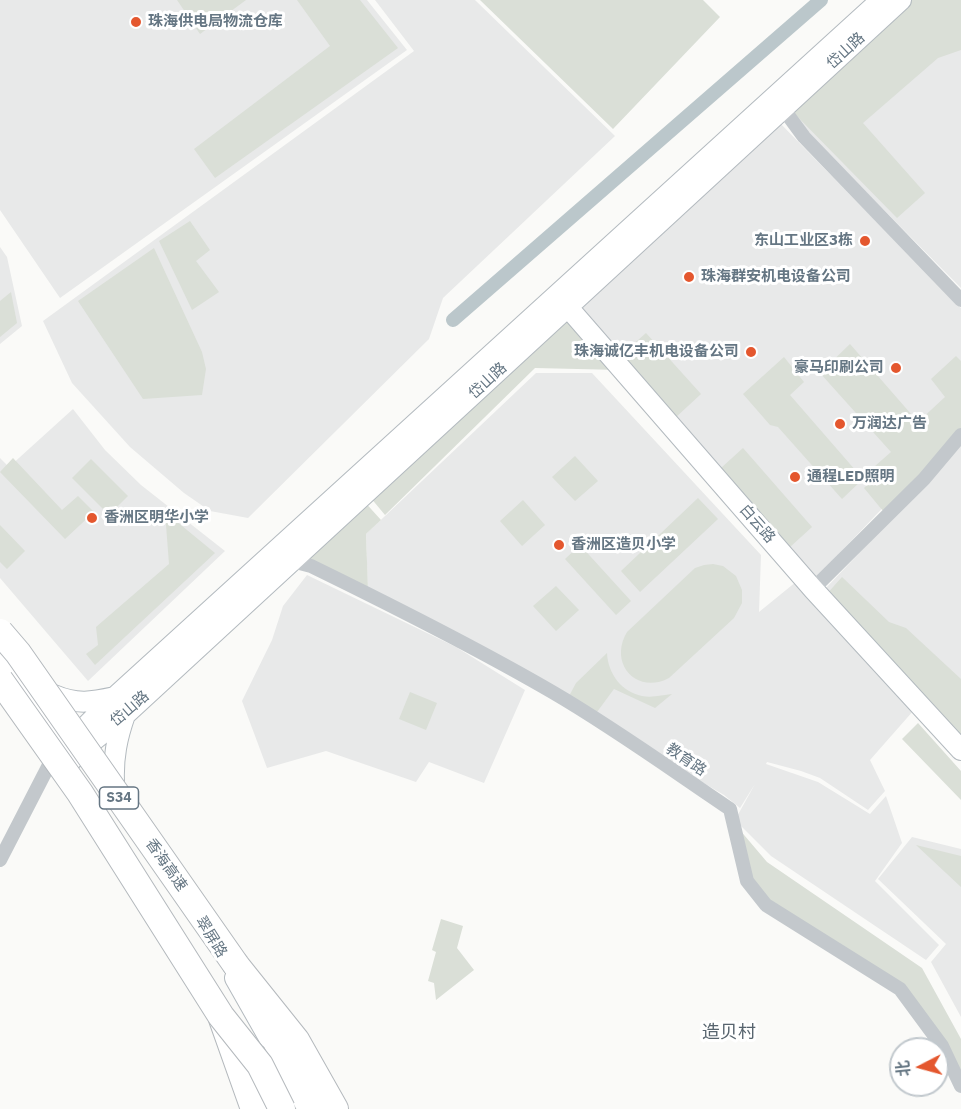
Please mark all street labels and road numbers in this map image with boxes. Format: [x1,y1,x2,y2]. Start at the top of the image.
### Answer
street label: 岱山路 [823,29,869,73]
street label: 岱山路 [465,359,511,403]
street label: 白云路 [735,501,779,547]
street label: 岱山路 [107,687,153,731]
street label: 教育路 [662,740,710,780]
road number: S34 [100,787,138,809]
street label: 香海高速 [141,835,191,895]
street label: 翠屏路 [191,913,231,961]

